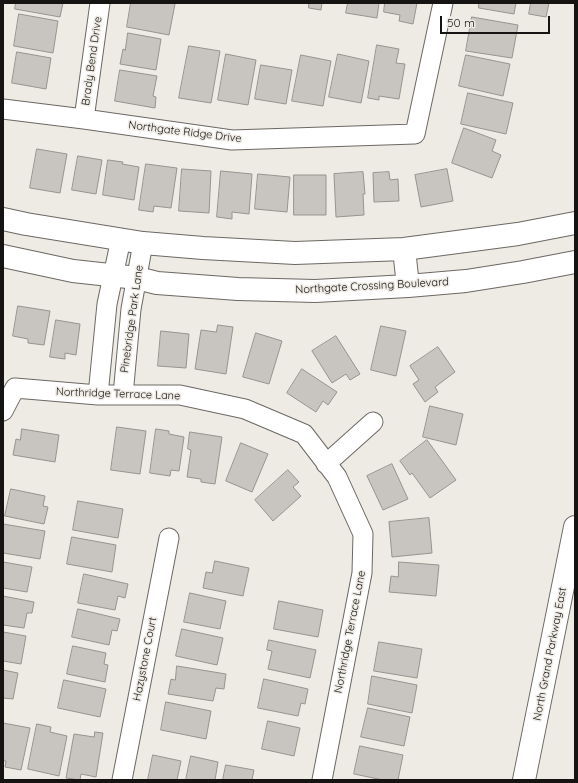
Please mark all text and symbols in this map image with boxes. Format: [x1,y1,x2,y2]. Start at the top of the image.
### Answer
scale bar [442,8,552,34]
text: 50 m [447,15,475,30]
street label: Brady Bend Drive [79,16,105,106]
street label: Northgate Ridge Drive [128,119,242,145]
street label: Pinebridge Park Lane [118,264,146,374]
street label: Northgate Crossing Boulevard [295,275,449,297]
street label: Northridge Terrace Lane [56,385,180,403]
street label: Northridge Terrace Lane [332,570,368,694]
street label: North Grand Parkway East [531,586,569,722]
street label: Hazystone Court [130,616,160,702]

